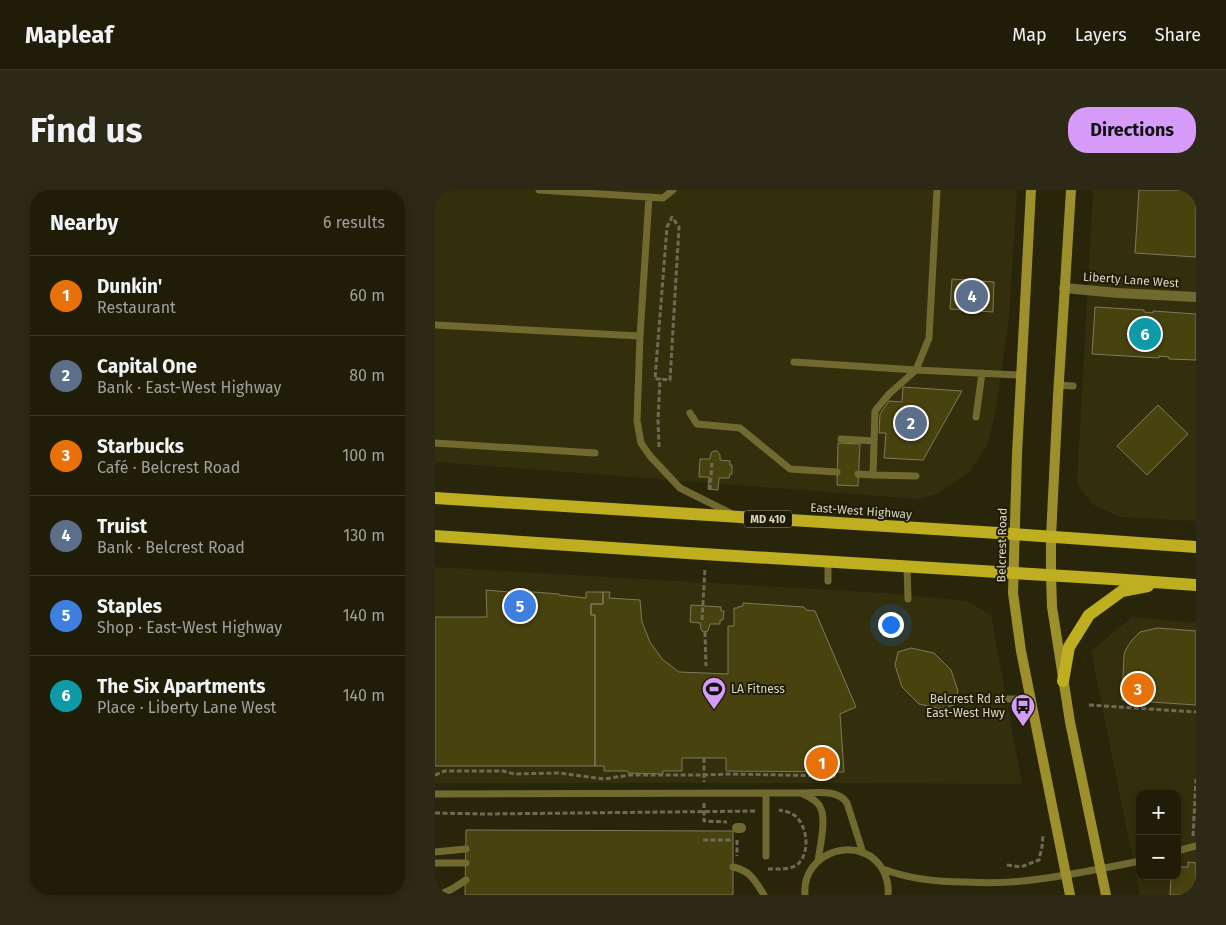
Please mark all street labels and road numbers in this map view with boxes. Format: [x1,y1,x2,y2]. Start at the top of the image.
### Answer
street label: Liberty Lane West [1082,270,1180,290]
street label: East-West Highway [810,500,912,522]
street label: Belcrest Road [994,508,1010,582]
road number: MD 410 [744,510,792,528]

